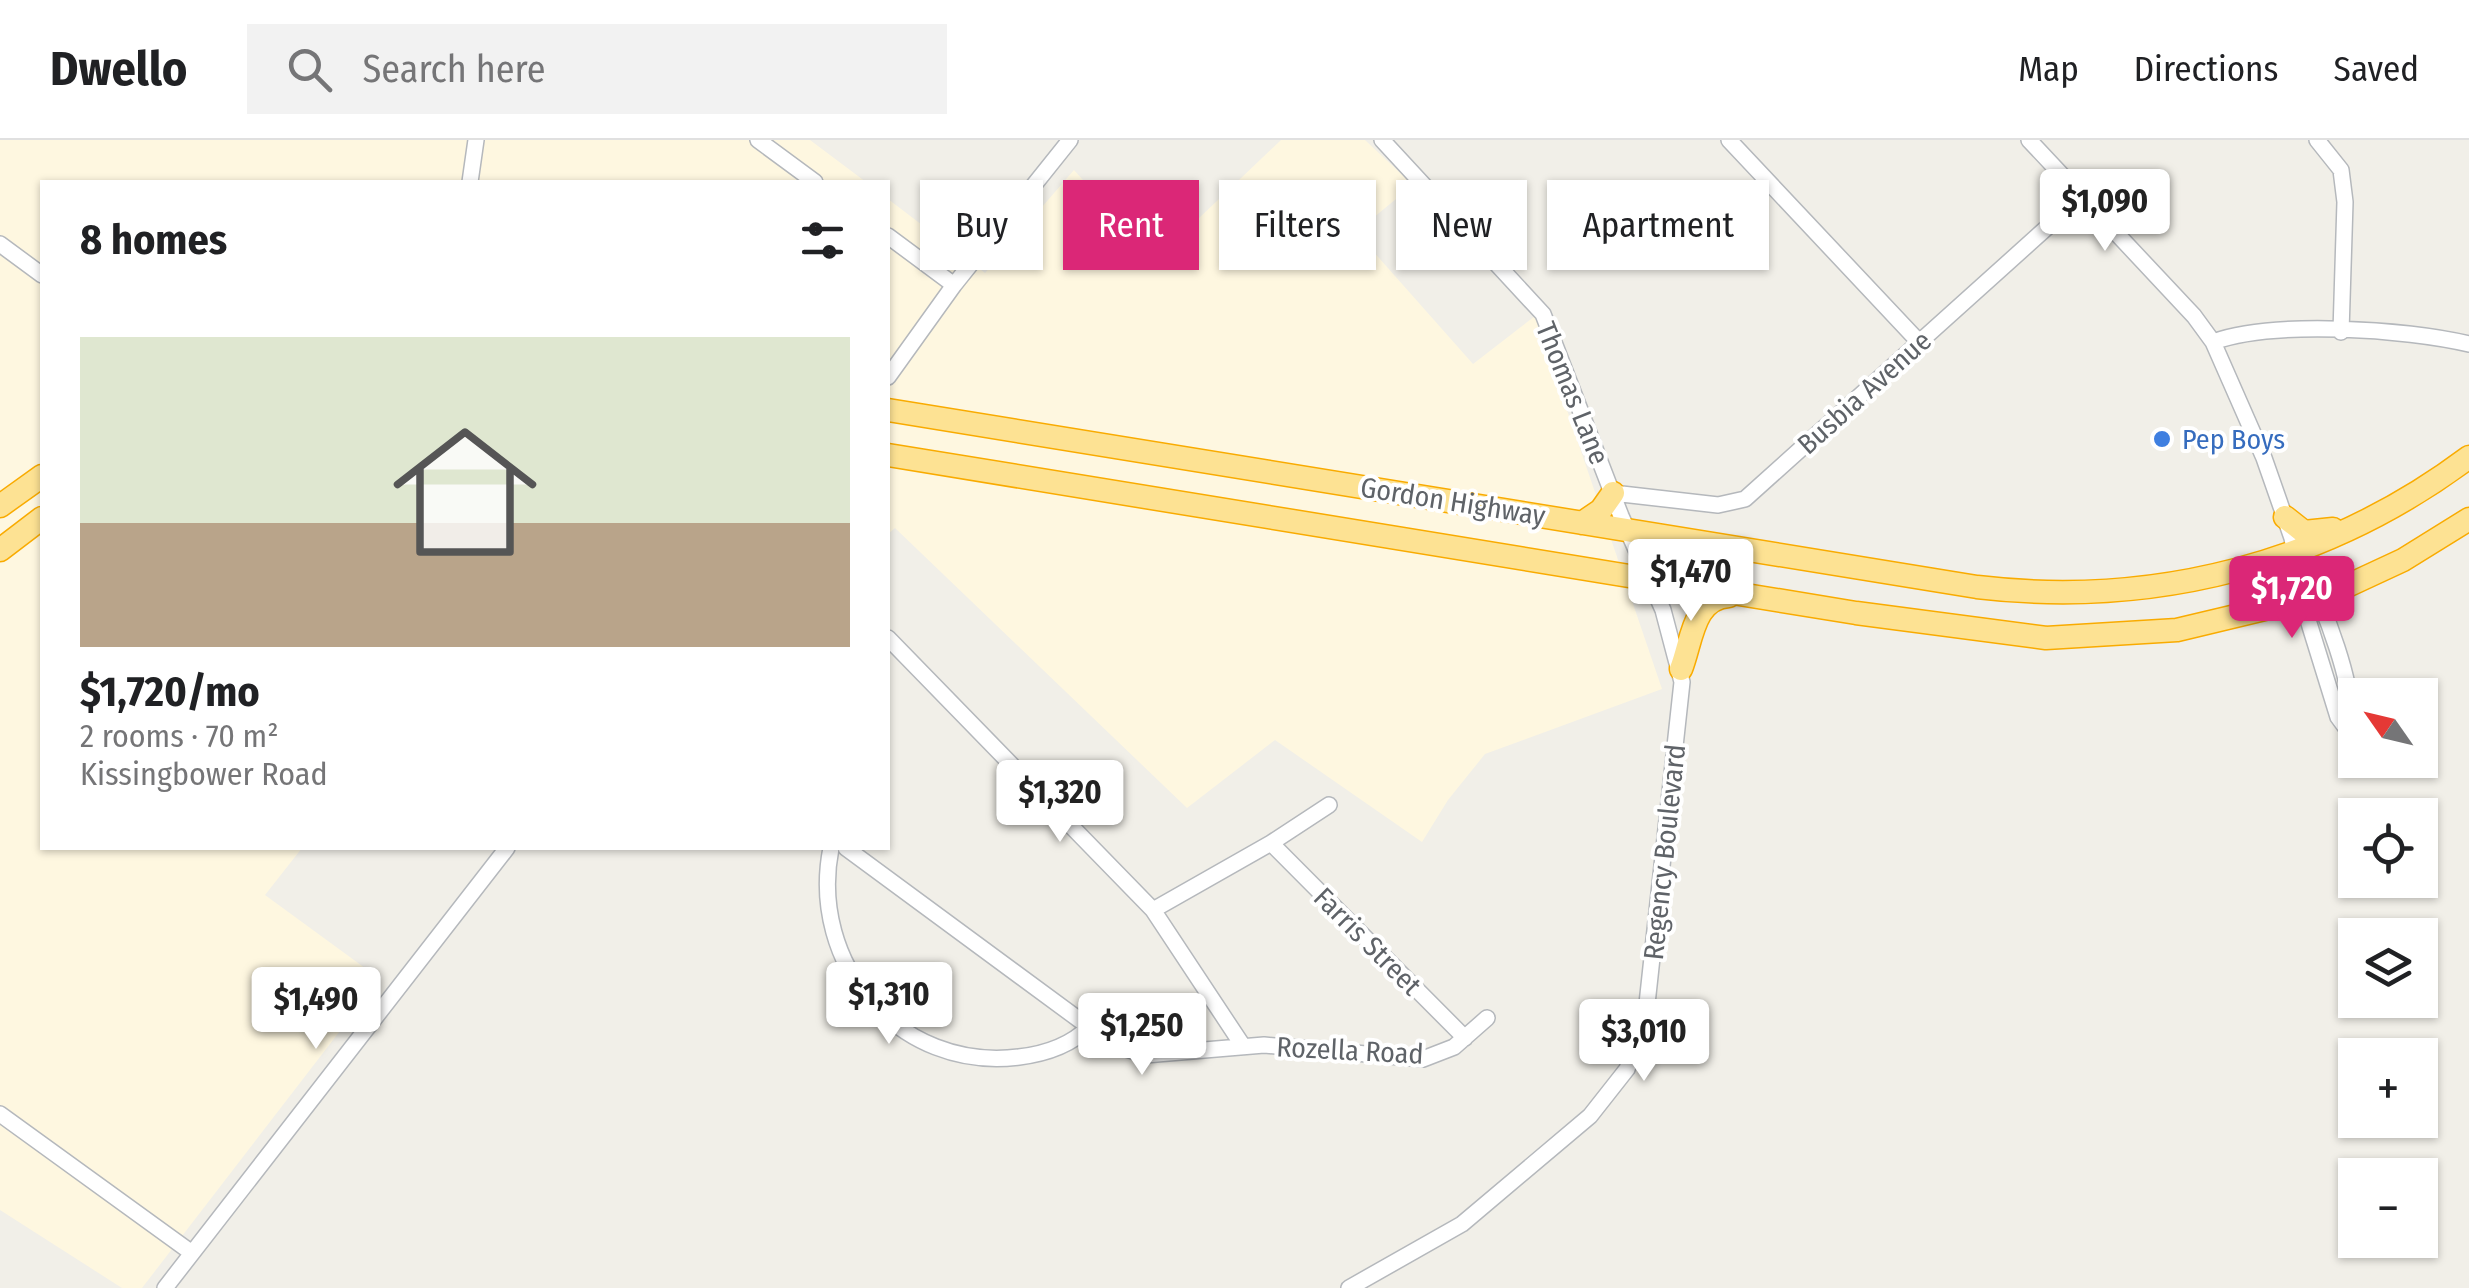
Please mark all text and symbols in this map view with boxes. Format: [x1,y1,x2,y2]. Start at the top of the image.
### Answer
search box [247,24,947,114]
text: Dwello [50,40,187,98]
icon: search [282,42,337,97]
text: Search here [362,46,546,92]
text: Map [2018,48,2079,90]
text: Directions [2134,48,2279,90]
text: Saved [2334,48,2419,90]
pin: $1,090 [2024,169,2186,254]
chip: Buy [920,180,1043,270]
chip: Rent [1063,180,1199,270]
chip: Filters [1219,180,1376,270]
chip: New [1396,180,1527,270]
chip: Apartment [1547,180,1769,270]
text: $1,090 [2062,182,2148,220]
icon: filters [795,213,850,268]
text: 8 homes [80,215,227,265]
street label: Thomas Lane [1529,317,1616,469]
street label: Busbia Avenue [1791,324,1938,461]
icon: home [375,402,555,582]
place label: Pep Boys [2182,423,2285,456]
marker: Pep Boys [2151,428,2173,450]
street label: Gordon Highway [1358,471,1548,532]
pin: $1,470 [1610,539,1772,624]
text: $1,470 [1650,552,1732,590]
pin: $1,720 [2211,556,2373,641]
text: $1,720 [2251,569,2333,607]
text: $1,720/mo [80,667,260,717]
north arrow [2338,678,2438,778]
map controls [2338,678,2438,1258]
text: 2 rooms · 70 m² [80,717,279,755]
street label: Regency Boulevard [1637,743,1692,961]
text: Kissingbower Road [80,755,328,793]
pin: $1,320 [979,760,1141,845]
text: $1,320 [1018,773,1102,811]
button: locate [2338,798,2438,898]
street label: Farris Street [1307,881,1429,1003]
button: layers [2338,918,2438,1018]
pin: $1,310 [808,962,970,1047]
pin: $1,490 [235,967,397,1052]
text: $1,310 [848,975,930,1013]
text: $1,490 [274,980,358,1018]
pin: $1,250 [1061,993,1223,1078]
pin: $3,010 [1563,999,1725,1084]
text: $1,250 [1100,1006,1184,1044]
text: $3,010 [1601,1012,1687,1050]
street label: Rozella Road [1276,1030,1424,1071]
button: + [2338,1038,2438,1138]
button: − [2338,1158,2438,1258]

